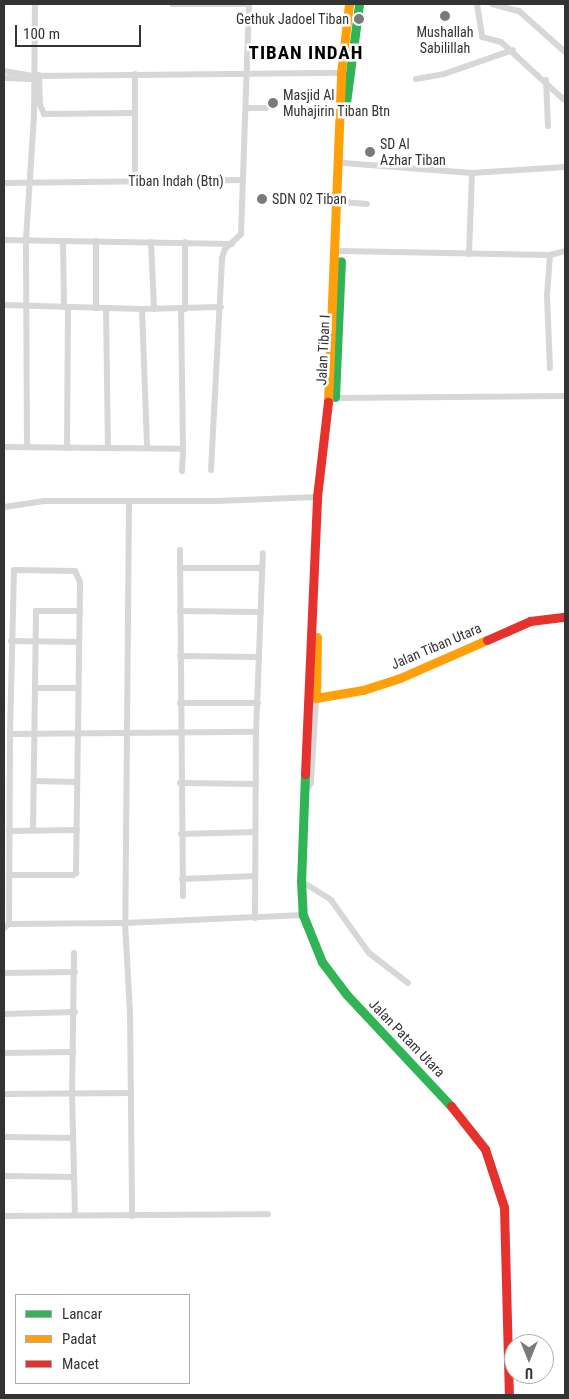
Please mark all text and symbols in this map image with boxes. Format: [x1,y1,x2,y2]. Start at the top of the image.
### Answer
marker: Mushallah Sabilillah [439,10,451,22]
place label: Gethuk Jadoel Tiban [236,11,349,27]
marker: Gethuk Jadoel Tiban [353,13,365,25]
scale bar [18,15,144,47]
place label: Mushallah Sabilillah [416,24,474,56]
text: 100 m [23,25,60,43]
district label: TIBAN INDAH [247,42,365,64]
place label: Masjid Al Muhajirin Tiban Btn [283,87,390,120]
marker: Masjid Al Muhajirin Tiban Btn [267,97,279,109]
place label: SD Al Azhar Tiban [380,136,446,168]
marker: SD Al Azhar Tiban [364,146,376,158]
street label: Tiban Indah (Btn) [128,173,224,189]
place label: SDN 02 Tiban [272,191,347,207]
marker: SDN 02 Tiban [256,193,268,205]
street label: Jalan Tiban I [313,314,333,386]
street label: Jalan Tiban Utara [388,619,484,673]
street label: Jalan Patam Utara [366,996,448,1080]
legend [15,1294,190,1384]
text: Lancar [62,1305,102,1323]
text: Padat [62,1330,96,1348]
north arrow [504,1334,554,1384]
text: Macet [62,1355,99,1373]
text: U [525,1365,533,1381]

